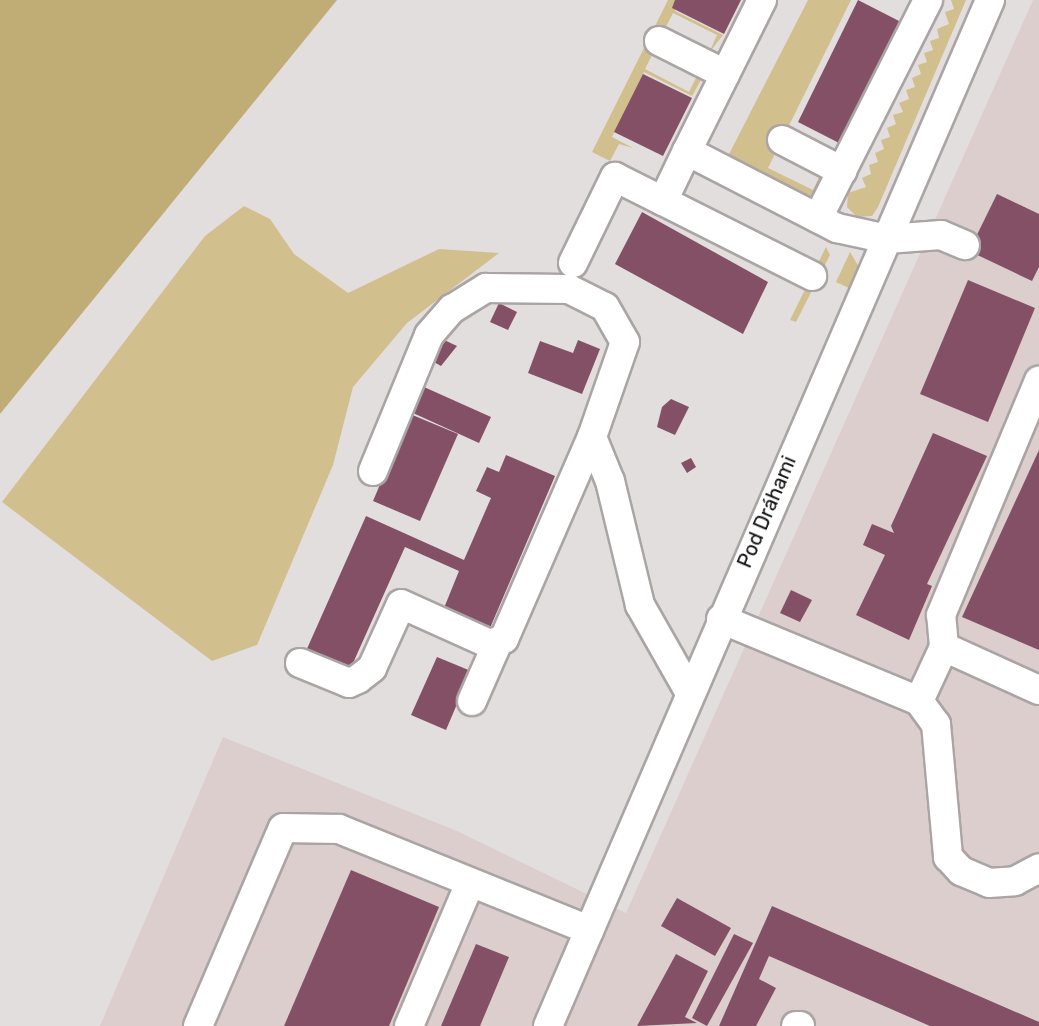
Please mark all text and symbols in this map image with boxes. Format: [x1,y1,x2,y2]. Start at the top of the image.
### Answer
street label: Pod Dráhami [733,453,801,571]

